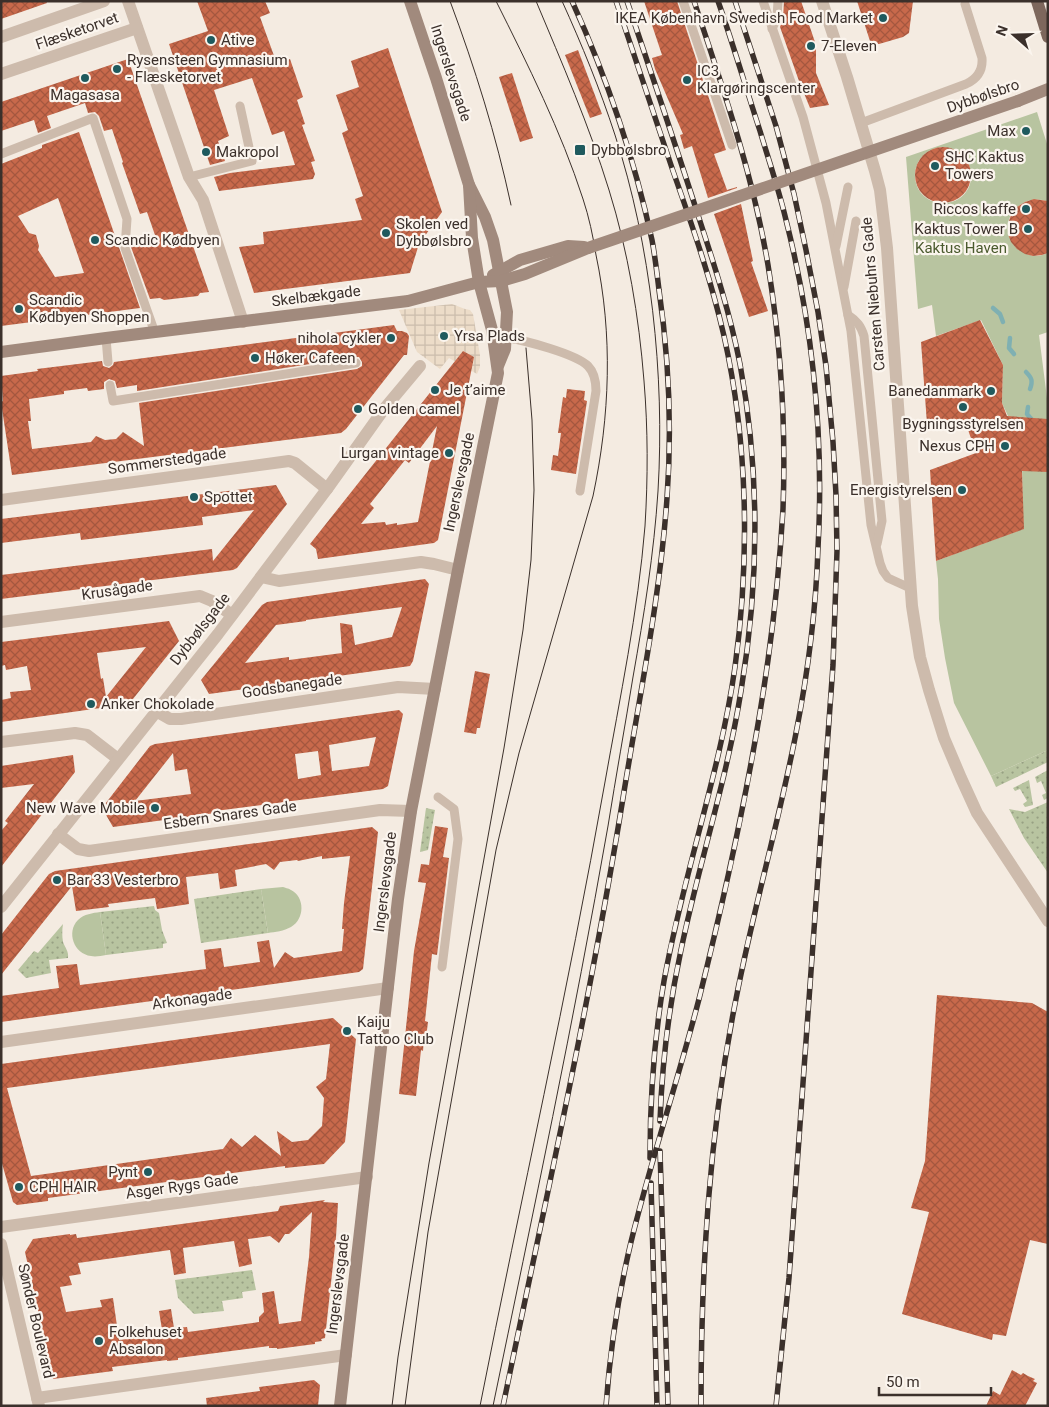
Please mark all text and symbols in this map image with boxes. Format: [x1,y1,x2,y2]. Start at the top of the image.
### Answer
street label: Flæsketorvet [33,8,121,54]
place label: IKEA København Swedish Food Market [615,9,873,27]
north arrow [989,10,1039,60]
marker: IKEA København Swedish Food Market [877,12,889,24]
street label: Ingerslevsgade [427,22,475,124]
text: N [993,23,1011,38]
place label: Ative [221,31,254,49]
marker: Ative [205,34,217,46]
place label: 7-Eleven [821,37,877,55]
marker: 7-Eleven [805,40,817,52]
place label: Rysensteen Gymnasium - Flæsketorvet [127,51,288,86]
place label: IC3 Klargøringscenter [697,62,815,97]
marker: Rysensteen Gymnasium - Flæsketorvet [111,63,123,75]
marker: Magasasa [79,72,91,84]
marker: IC3 Klargøringscenter [681,74,693,86]
street label: Dybbølsbro [944,75,1022,117]
place label: Magasasa [50,86,120,104]
place label: Max [987,122,1017,140]
marker: Max [1020,125,1032,137]
place label: Dybbølsbro [591,141,667,159]
place label: Makropol [216,143,279,161]
marker: Dybbølsbro [573,143,587,157]
marker: Makropol [200,146,212,158]
place label: SHC Kaktus Towers [945,148,1024,183]
marker: SHC Kaktus Towers [929,160,941,172]
place label: Riccos kaffe [933,200,1016,218]
marker: Riccos kaffe [1020,203,1032,215]
place label: Skolen ved Dybbølsbro [396,215,472,250]
street label: Carsten Niebuhrs Gade [857,216,889,372]
place label: Kaktus Tower B [914,220,1018,238]
marker: Kaktus Tower B [1022,223,1034,235]
marker: Skolen ved Dybbølsbro [380,227,392,239]
place label: Scandic Kødbyen [105,231,220,249]
marker: Scandic Kødbyen [89,234,101,246]
park label: Kaktus Haven [915,239,1007,257]
street label: Skelbækgade [270,282,362,310]
place label: Scandic Kødbyen Shoppen [29,291,149,326]
marker: Scandic Kødbyen Shoppen [13,303,25,315]
place label: Yrsa Plads [454,327,525,345]
place label: nihola cykler [297,329,381,347]
marker: Yrsa Plads [438,330,450,342]
marker: nihola cykler [385,332,397,344]
place label: Høker Cafeen [265,349,356,367]
marker: Høker Cafeen [249,352,261,364]
place label: Je t’aime [445,381,505,399]
place label: Banedanmark [888,382,981,400]
marker: Je t’aime [429,384,441,396]
marker: Banedanmark [985,385,997,397]
place label: Golden camel [368,400,460,418]
marker: Bygningsstyrelsen [957,401,969,413]
marker: Golden camel [352,403,364,415]
place label: Bygningsstyrelsen [902,415,1024,433]
street label: Ingerslevsgade [440,431,478,533]
place label: Nexus CPH [919,437,995,455]
marker: Nexus CPH [999,440,1011,452]
street label: Sommerstedgade [107,444,227,478]
place label: Lurgan vintage [341,444,439,462]
marker: Lurgan vintage [443,447,455,459]
place label: Energistyrelsen [850,481,952,499]
marker: Energistyrelsen [956,484,968,496]
place label: Spottet [204,488,253,506]
marker: Spottet [188,491,200,503]
street label: Krusågade [80,576,154,604]
street label: Dybbølsgade [166,589,234,669]
street label: Godsbanegade [241,670,343,702]
place label: Anker Chokolade [101,695,214,713]
marker: Anker Chokolade [85,698,97,710]
street label: Esbern Snares Gade [162,797,298,833]
place label: New Wave Mobile [26,799,145,817]
marker: New Wave Mobile [149,802,161,814]
street label: Ingerslevsgade [370,831,400,933]
place label: Bar 33 Vesterbro [67,871,179,889]
marker: Bar 33 Vesterbro [51,874,63,886]
street label: Arkonagade [151,984,233,1014]
place label: Kaiju Tattoo Club [357,1013,434,1048]
marker: Kaiju Tattoo Club [341,1025,353,1037]
place label: Pynt [108,1163,138,1181]
marker: Pynt [142,1166,154,1178]
street label: Asger Rygs Gade [124,1169,240,1203]
place label: CPH HAIR [29,1178,97,1196]
marker: CPH HAIR [13,1181,25,1193]
street label: Ingerslevsgade [323,1233,353,1335]
street label: Sønder Boulevard [14,1262,58,1380]
place label: Folkehuset Absalon [109,1323,182,1358]
marker: Folkehuset Absalon [93,1335,105,1347]
scale bar [879,1364,992,1396]
text: 50 m [886,1373,920,1391]

